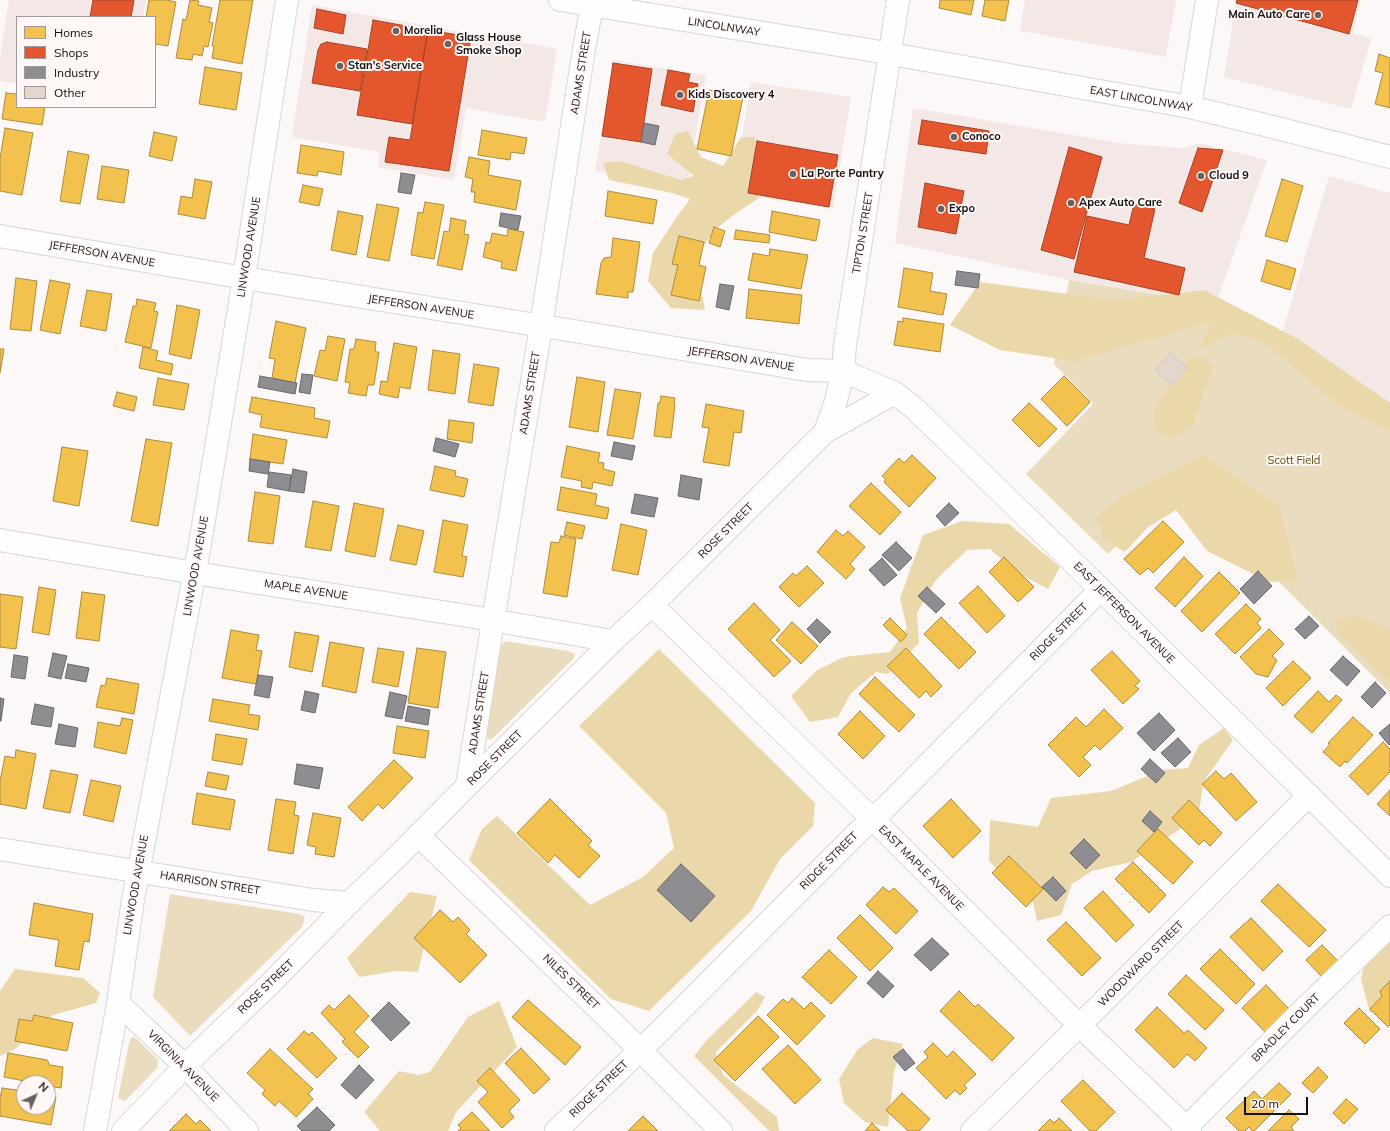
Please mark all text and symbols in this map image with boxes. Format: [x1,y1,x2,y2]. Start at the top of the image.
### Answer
place label: Main Auto Care [1228,8,1310,22]
marker: Main Auto Care [1313,10,1323,20]
street label: LINCOLNWAY [687,15,761,39]
legend [16,16,156,108]
place label: Morelia [404,24,443,38]
text: Homes [54,25,93,40]
marker: Morelia [391,26,401,36]
place label: Glass House Smoke Shop [456,31,522,57]
street label: ADAMS STREET [568,31,594,115]
marker: Glass House Smoke Shop [443,39,453,49]
text: Shops [54,45,89,60]
place label: Stan's Service [348,59,422,73]
marker: Stan's Service [335,61,345,71]
text: Industry [54,65,99,80]
street label: EAST LINCOLNWAY [1089,84,1193,114]
text: Other [54,85,85,100]
place label: Kids Discovery 4 [688,88,774,102]
marker: Kids Discovery 4 [675,90,685,100]
place label: Conoco [962,130,1001,144]
marker: Conoco [949,132,959,142]
place label: La Porte Pantry [801,167,884,181]
marker: La Porte Pantry [788,169,798,179]
place label: Cloud 9 [1209,169,1249,183]
marker: Cloud 9 [1196,171,1206,181]
street label: TIPTON STREET [850,191,876,275]
street label: LINWOOD AVENUE [235,196,263,298]
place label: Apex Auto Care [1079,196,1162,210]
marker: Apex Auto Care [1066,198,1076,208]
place label: Expo [949,202,975,216]
marker: Expo [936,204,946,214]
street label: JEFFERSON AVENUE [48,238,156,270]
street label: JEFFERSON AVENUE [367,292,475,322]
street label: JEFFERSON AVENUE [687,344,795,374]
street label: ADAMS STREET [517,351,543,435]
park label: Scott Field [1268,454,1320,468]
street label: ROSE STREET [696,501,756,561]
street label: LINWOOD AVENUE [181,515,211,617]
street label: EAST JEFFERSON AVENUE [1071,560,1177,666]
street label: MAPLE AVENUE [263,577,349,603]
street label: RIDGE STREET [1027,600,1091,664]
street label: ADAMS STREET [466,671,492,755]
street label: ROSE STREET [465,728,525,788]
street label: EAST MAPLE AVENUE [876,823,966,913]
street label: RIDGE STREET [797,829,861,893]
street label: LINWOOD AVENUE [121,834,151,936]
street label: HARRISON STREET [159,869,261,897]
street label: WOODWARD STREET [1095,918,1187,1010]
street label: NILES STREET [540,952,602,1012]
street label: ROSE STREET [235,957,297,1017]
street label: BRADLEY COURT [1249,991,1323,1065]
street label: VIRGINIA AVENUE [145,1028,221,1104]
street label: RIDGE STREET [567,1058,631,1120]
north arrow [16,1075,56,1115]
text: N [36,1079,51,1095]
scale bar [1246,1089,1310,1115]
text: 20 m [1251,1096,1279,1111]

